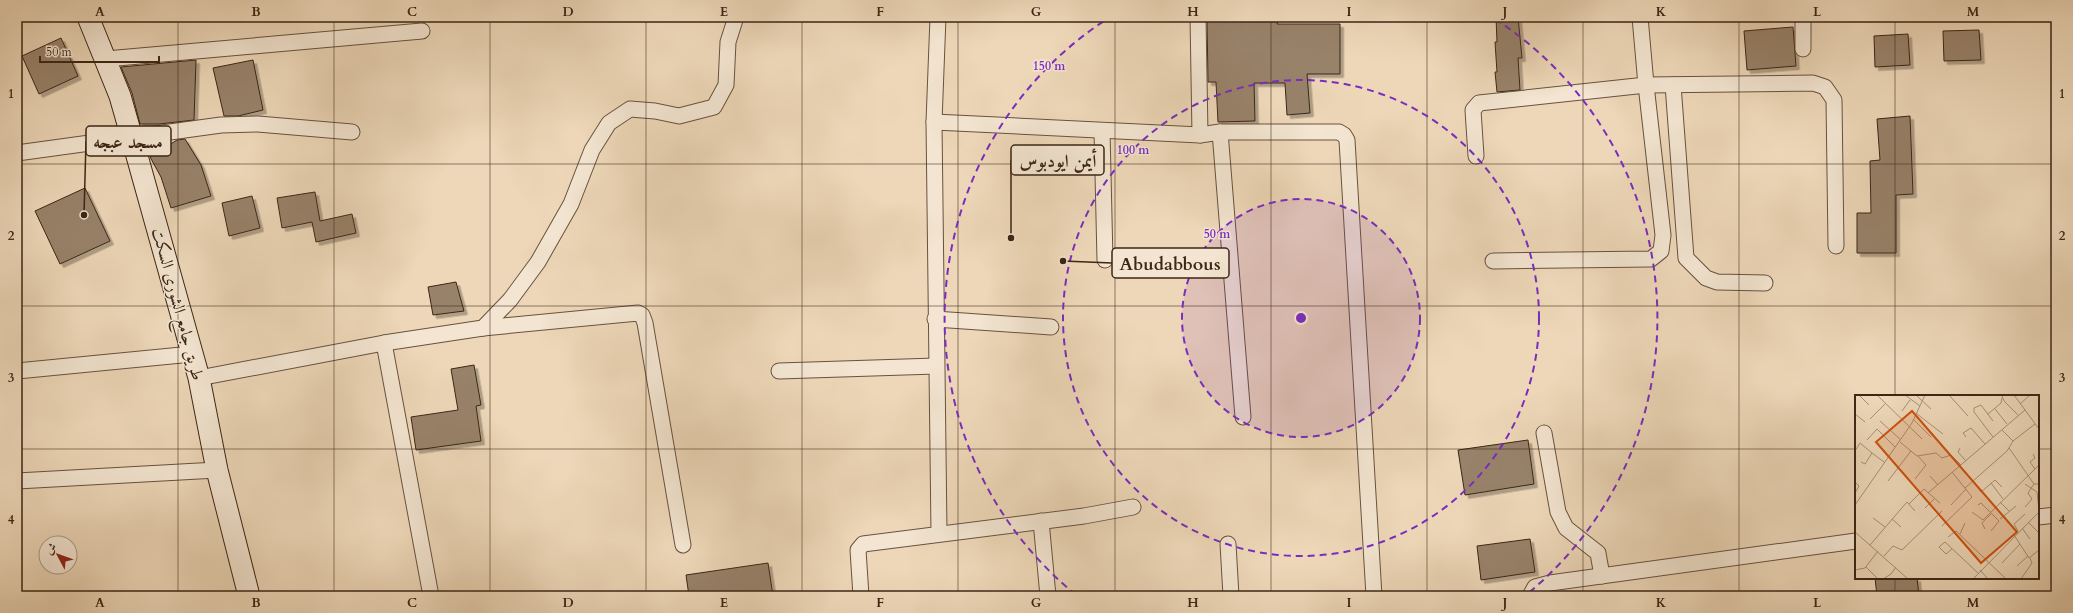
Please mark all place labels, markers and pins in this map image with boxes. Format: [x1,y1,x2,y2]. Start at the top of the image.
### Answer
callout: مسجد عبجه [86,126,171,156]
callout: أيمن ايودبوس [1011,145,1104,175]
callout: Abudabbous [1112,248,1229,278]
centre of rings [1294,311,1308,325]

